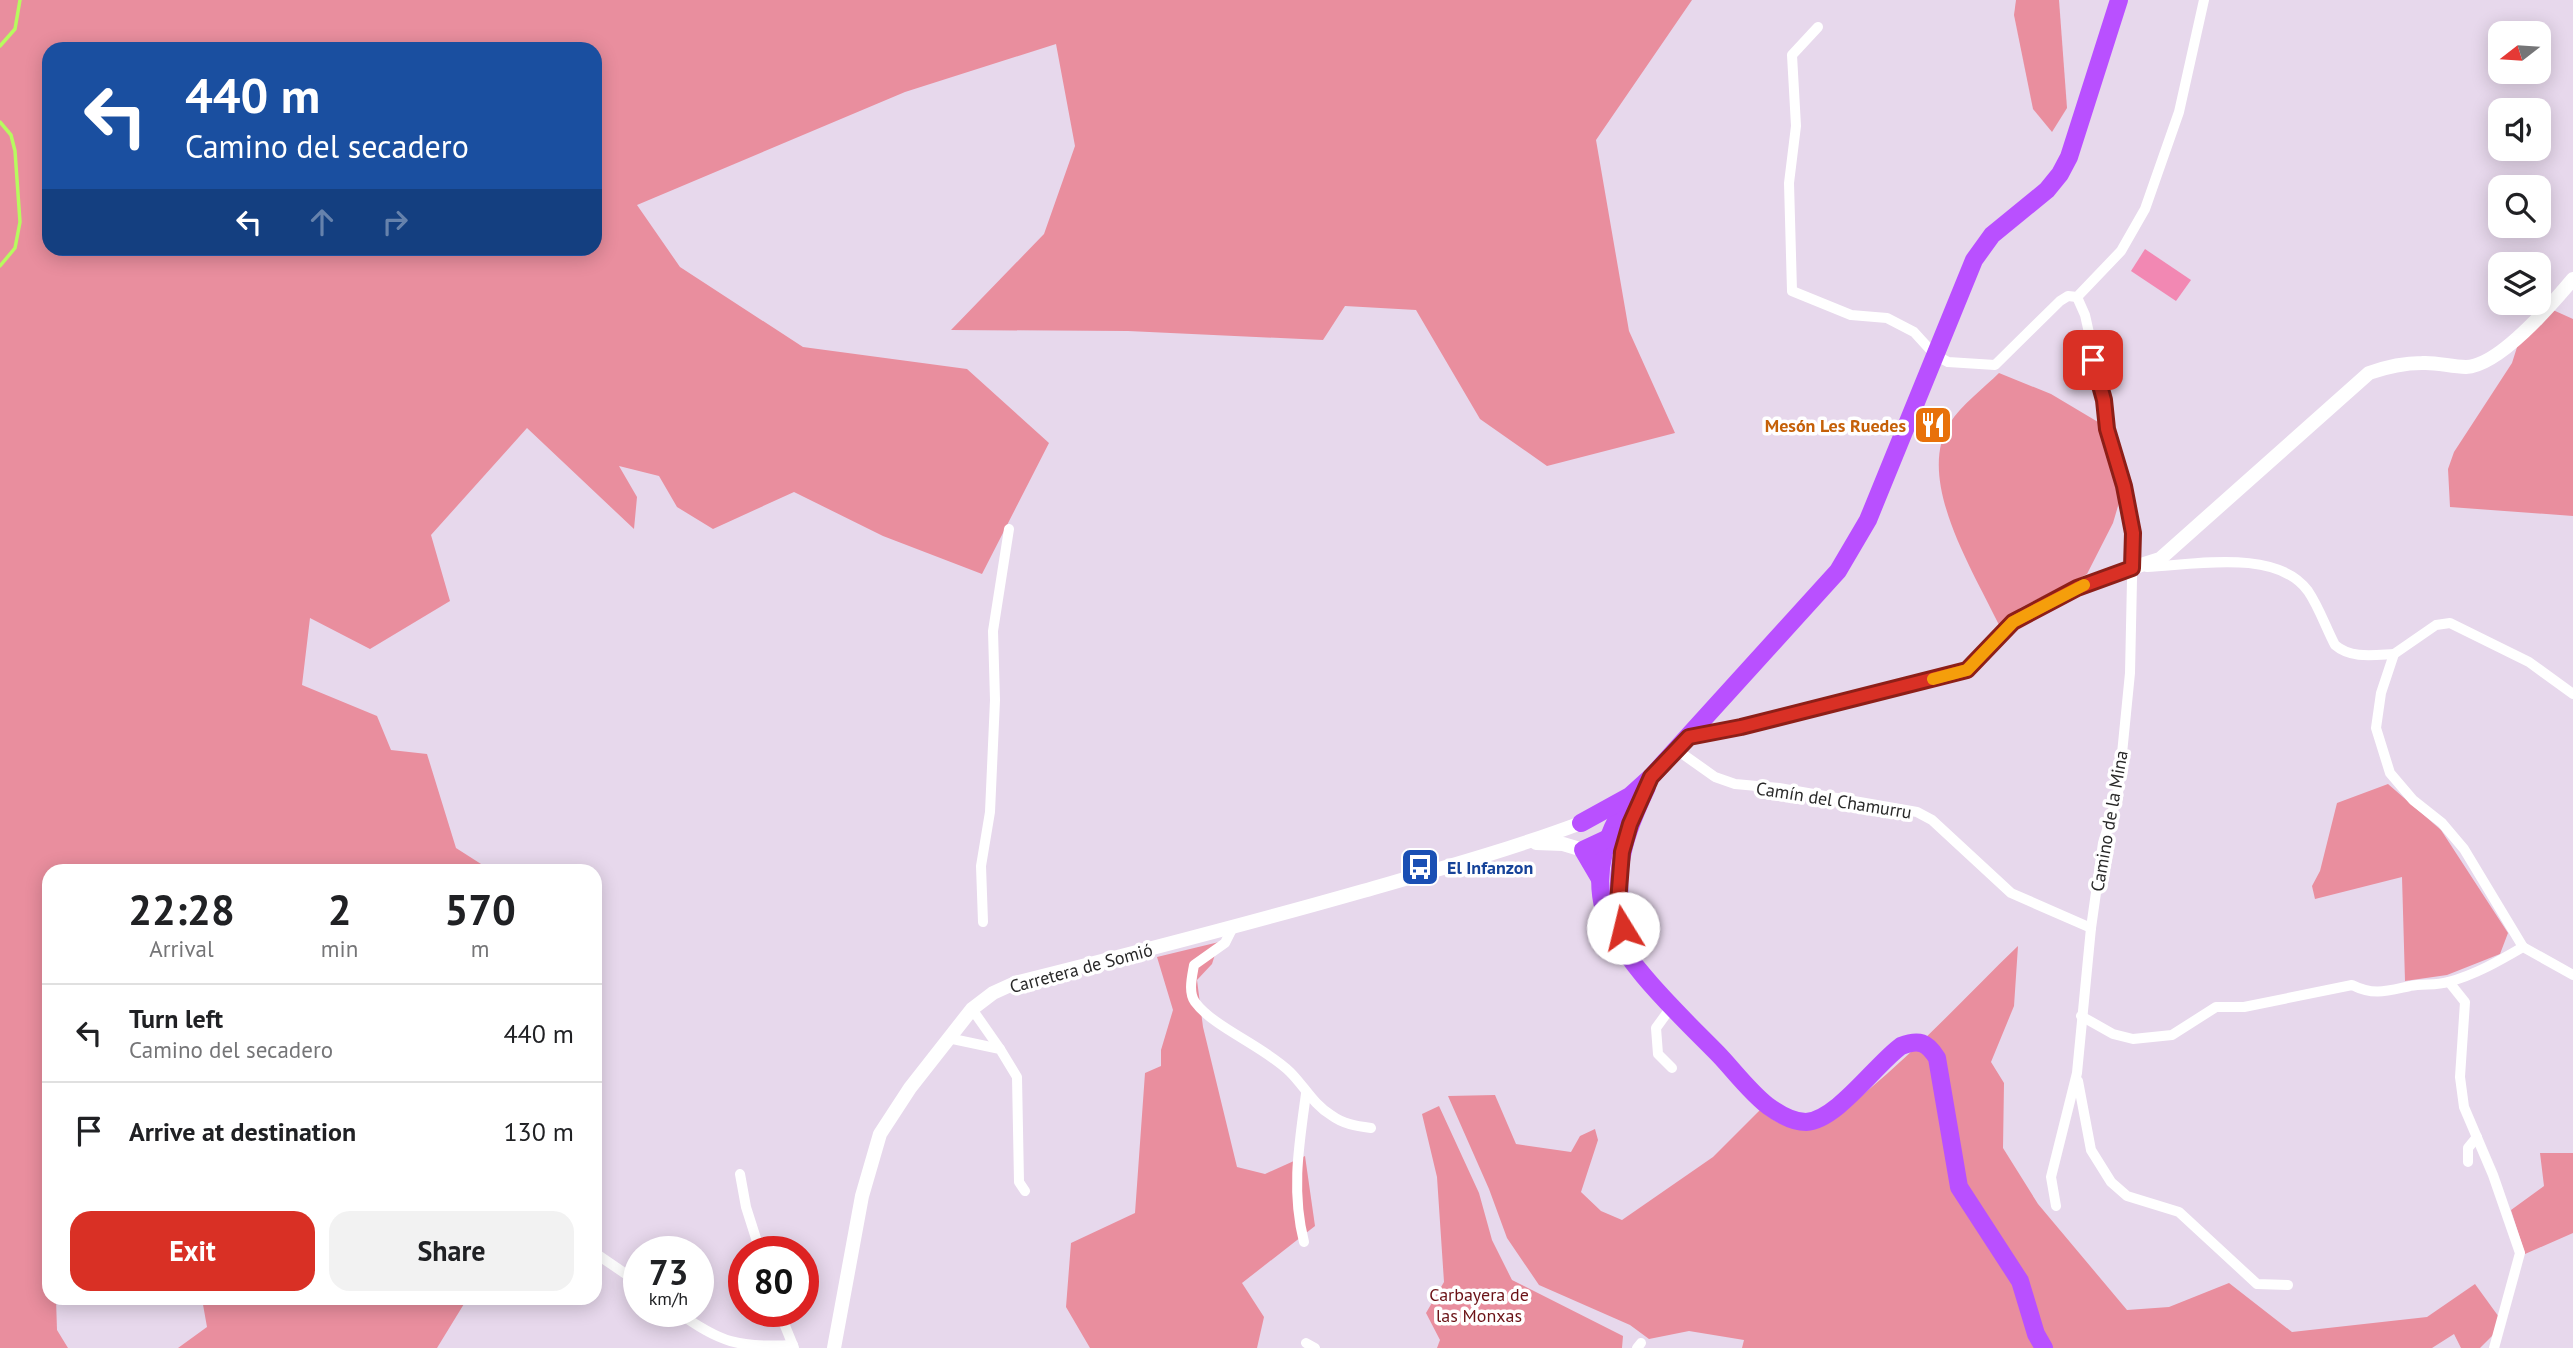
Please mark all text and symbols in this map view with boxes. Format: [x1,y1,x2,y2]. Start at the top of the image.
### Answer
north arrow [2488,21,2552,84]
map controls [2488,21,2551,315]
text: 440 m [185,63,320,127]
icon: left [70,70,161,161]
button: sound [2488,98,2551,161]
text: Camino del secadero [185,125,469,167]
button: search [2488,175,2551,238]
icon: left [230,203,268,241]
icon: ahead [303,203,341,241]
icon: right [376,203,414,241]
button: layers [2488,252,2551,315]
pin [2063,330,2123,390]
icon: arrive [2074,341,2112,379]
restaurant icon: Mesón Les Ruedes [1912,404,1954,446]
place label: Mesón Les Ruedes [1765,414,1906,437]
street label: Camino de la Mina [2085,749,2133,893]
street label: Camín del Chamurru [1755,776,1913,824]
bus stop icon: El Infanzon [1399,846,1441,888]
place label: El Infanzon [1447,856,1533,879]
text: 22:28 [128,882,235,937]
text: 2 [328,882,351,937]
text: 570 [444,882,516,937]
position arrow [1586,891,1660,965]
text: Arrival [149,934,214,963]
text: min [321,934,358,963]
text: m [471,934,489,963]
street label: Carretera de Somió [1007,938,1155,998]
text: Turn left [129,1002,223,1035]
icon: left [70,1014,108,1052]
text: 440 m [503,1017,574,1050]
text: Camino del secadero [129,1035,333,1064]
icon: arrive [70,1112,108,1150]
text: Arrive at destination [129,1115,356,1148]
text: 130 m [503,1115,574,1148]
button: Exit [70,1211,315,1291]
button: Share [329,1211,574,1291]
speed limit sign: 80 [728,1236,819,1327]
text: 73 [649,1249,688,1295]
park label: Carbayera de las Monxas [1429,1283,1529,1327]
text: km/h [649,1287,688,1310]

